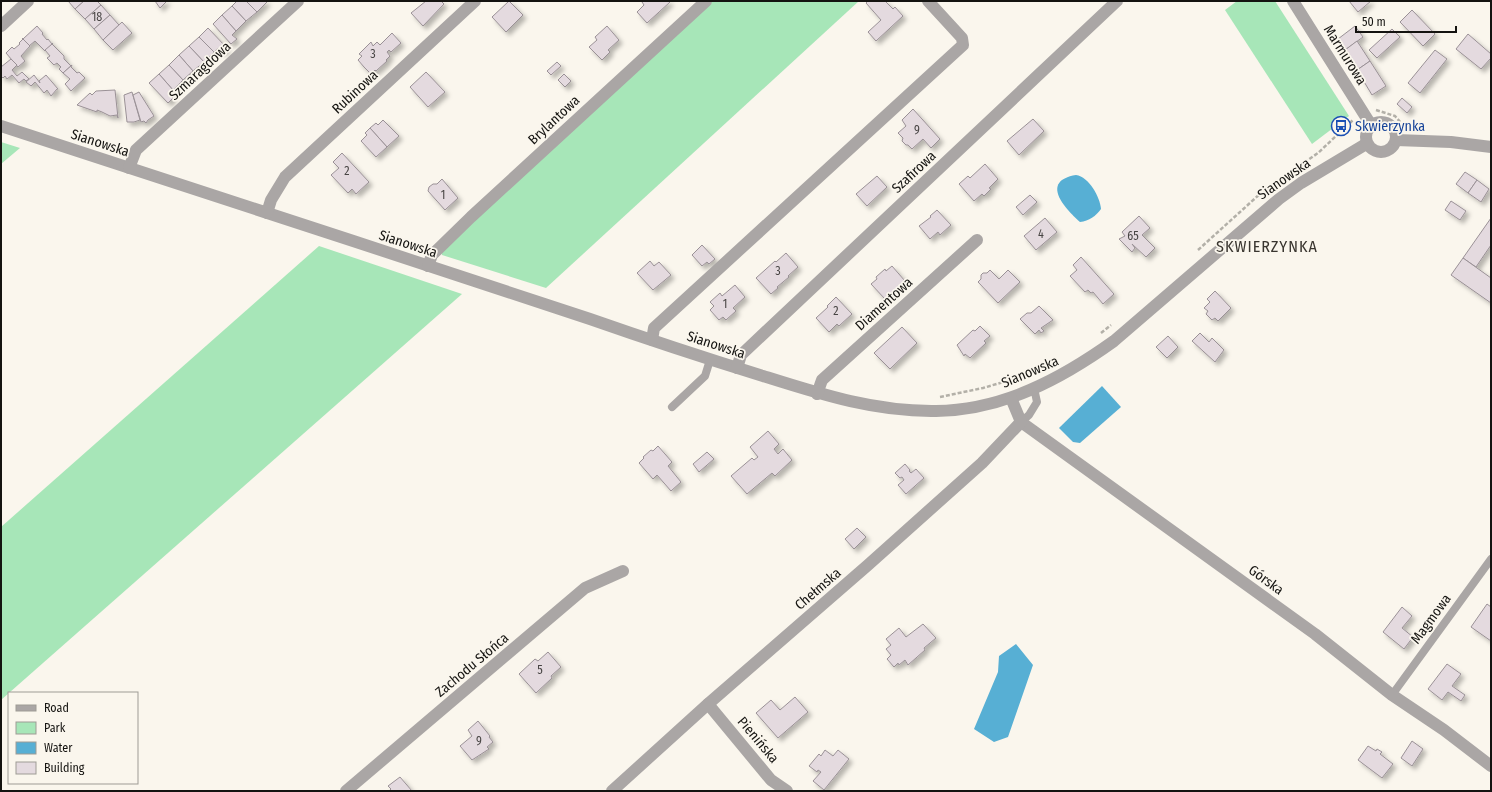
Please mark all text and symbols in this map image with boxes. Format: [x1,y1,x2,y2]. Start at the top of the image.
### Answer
scale bar [1356,8,1456,34]
house number: 18 [92,10,102,24]
text: 50 m [1362,15,1386,29]
street label: Marmurowa [1320,22,1370,88]
street label: Szmaragdowa [166,38,234,104]
house number: 3 [370,47,376,61]
street label: Rubinowa [329,66,382,117]
street label: Brylantowa [525,92,583,148]
bus stop icon: Skwierzynka [1330,115,1352,137]
place label: Skwierzynka [1355,118,1425,135]
house number: 9 [914,123,920,137]
street label: Sianowska [69,126,131,160]
street label: Szafirowa [888,147,940,197]
street label: Sianowska [1254,155,1314,203]
house number: 2 [344,164,350,178]
house number: 1 [441,188,445,202]
street label: Sianowska [377,227,439,261]
house number: 4 [1038,227,1044,241]
house number: 65 [1127,229,1139,243]
district label: SKWIERZYNKA [1216,237,1318,256]
house number: 3 [775,264,781,278]
street label: Diamentowa [852,274,916,334]
house number: 1 [723,297,727,311]
house number: 2 [833,304,839,318]
street label: Sianowska [685,328,747,362]
street label: Sianowska [999,352,1061,392]
street label: Górska [1245,562,1287,598]
street label: Chełmska [792,564,845,614]
street label: Magmowa [1407,591,1455,647]
street label: Zachodu Słońca [432,629,512,701]
house number: 5 [537,663,543,677]
legend [8,692,138,784]
text: Road [44,701,69,715]
street label: Pienińska [734,713,782,767]
text: Park [44,721,66,735]
house number: 9 [476,734,482,748]
text: Water [44,741,73,755]
text: Building [44,761,85,775]

